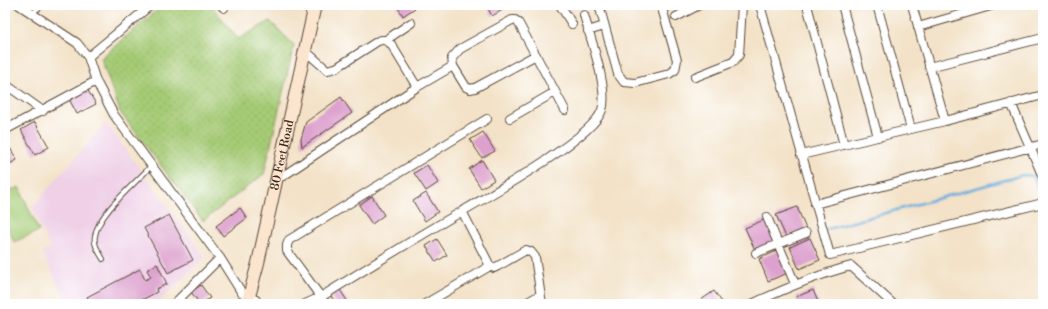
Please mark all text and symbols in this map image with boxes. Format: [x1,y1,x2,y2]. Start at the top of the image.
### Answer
street label: 80 Feet Road [267,118,297,192]

